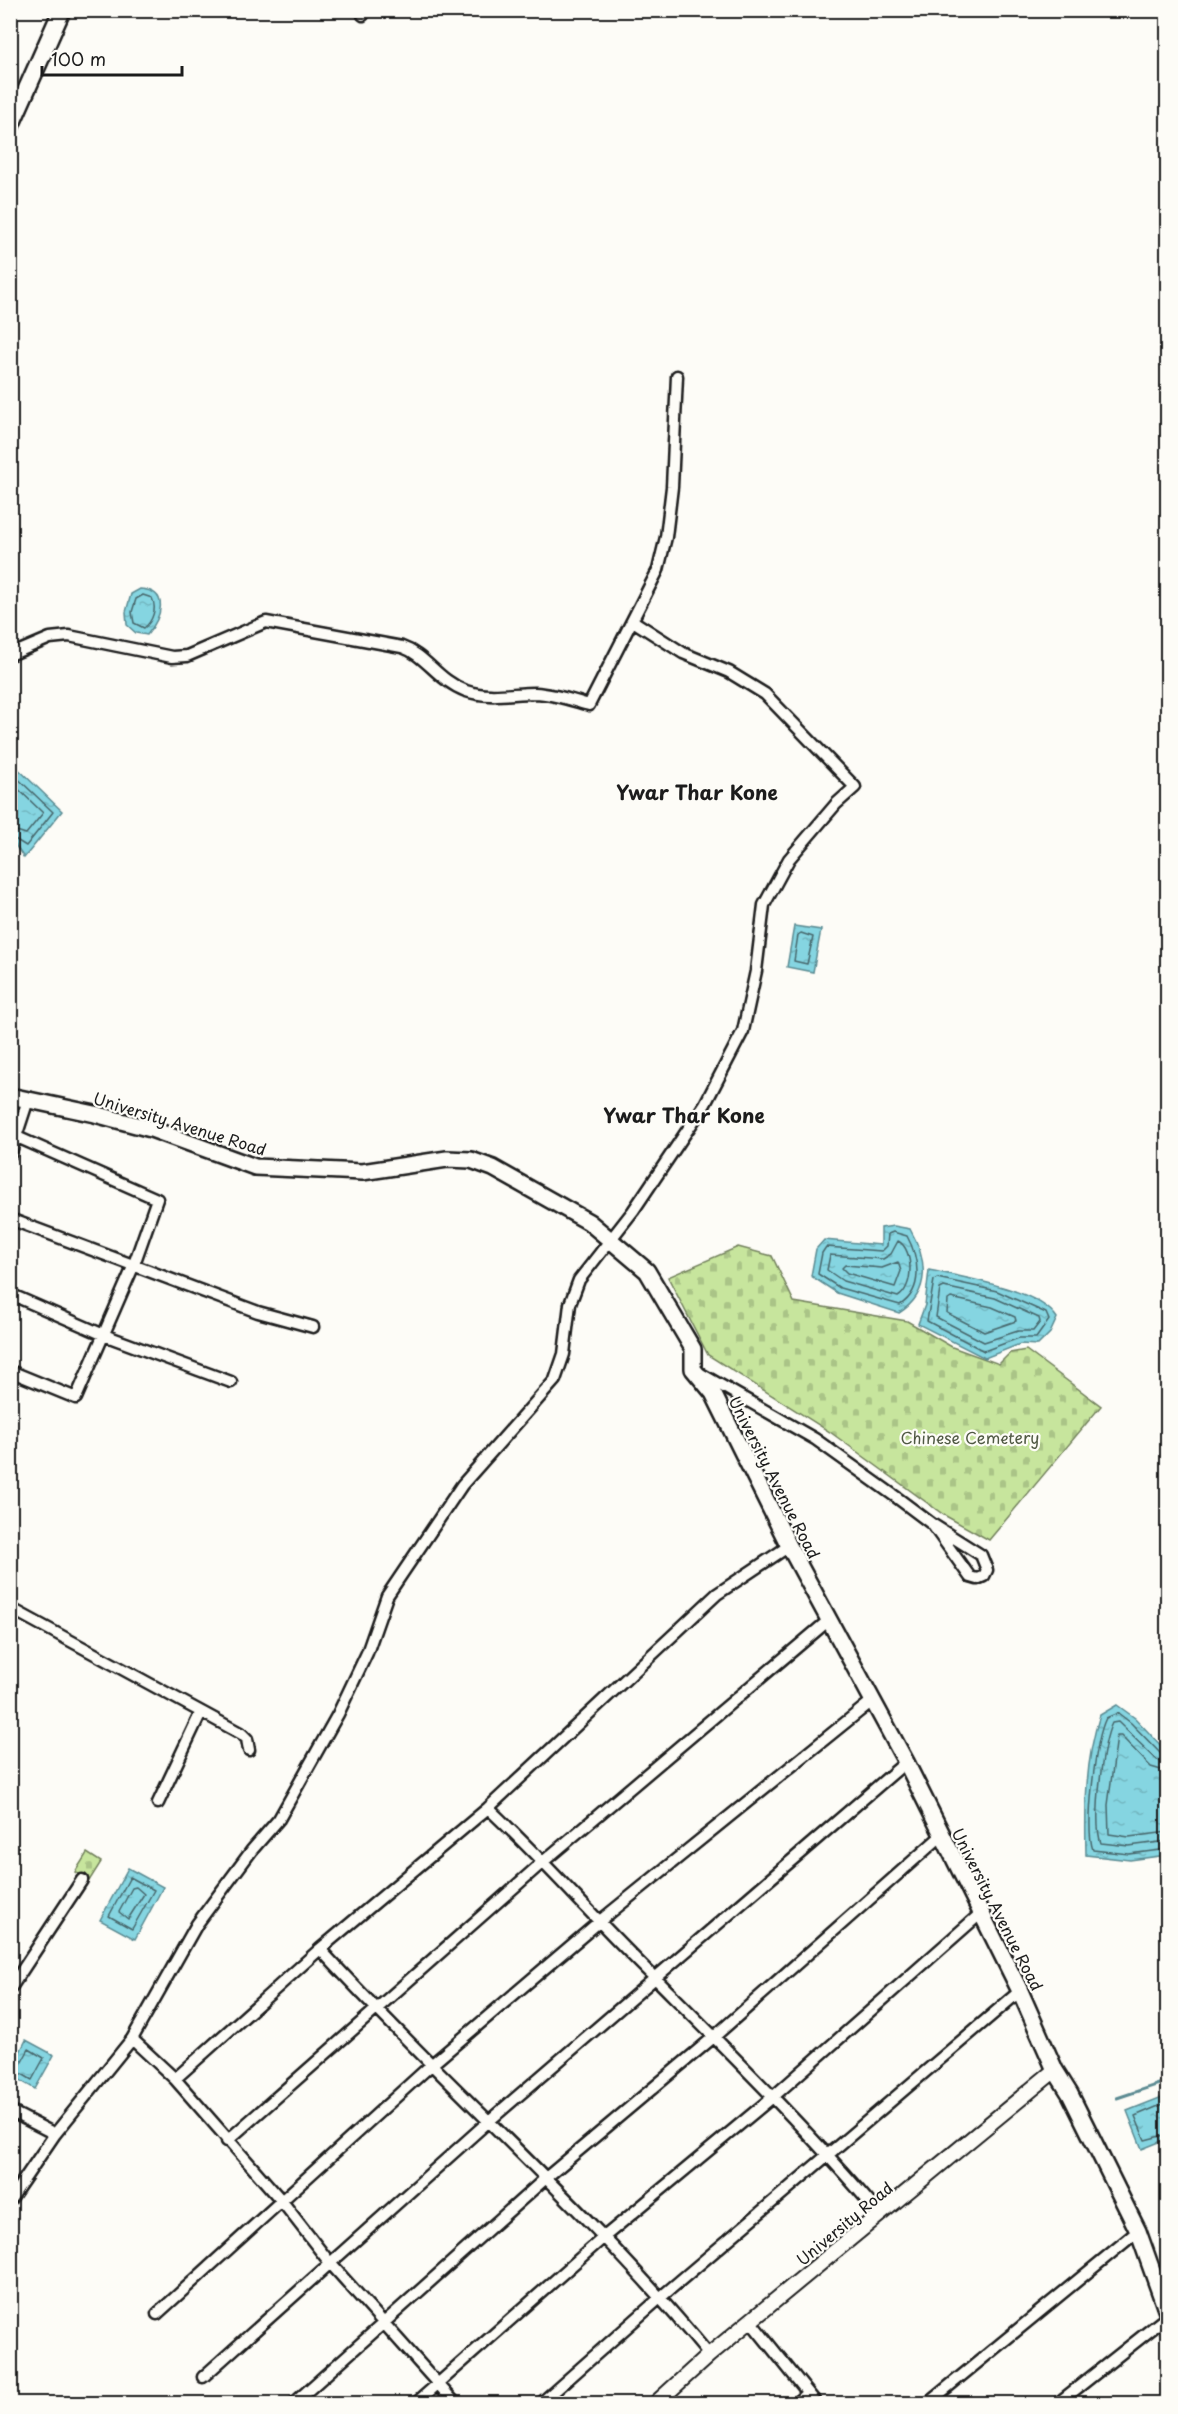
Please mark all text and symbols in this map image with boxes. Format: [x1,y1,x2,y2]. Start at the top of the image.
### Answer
scale bar [42,39,182,77]
text: 100 m [51,45,106,72]
district label: Ywar Thar Kone [616,777,778,807]
street label: University Avenue Road [90,1085,270,1161]
district label: Ywar Thar Kone [603,1100,765,1130]
street label: University Avenue Road [723,1391,827,1563]
park label: Chinese Cemetery [900,1425,1040,1449]
street label: University Avenue Road [946,1823,1050,1995]
street label: University Road [790,2175,898,2271]

